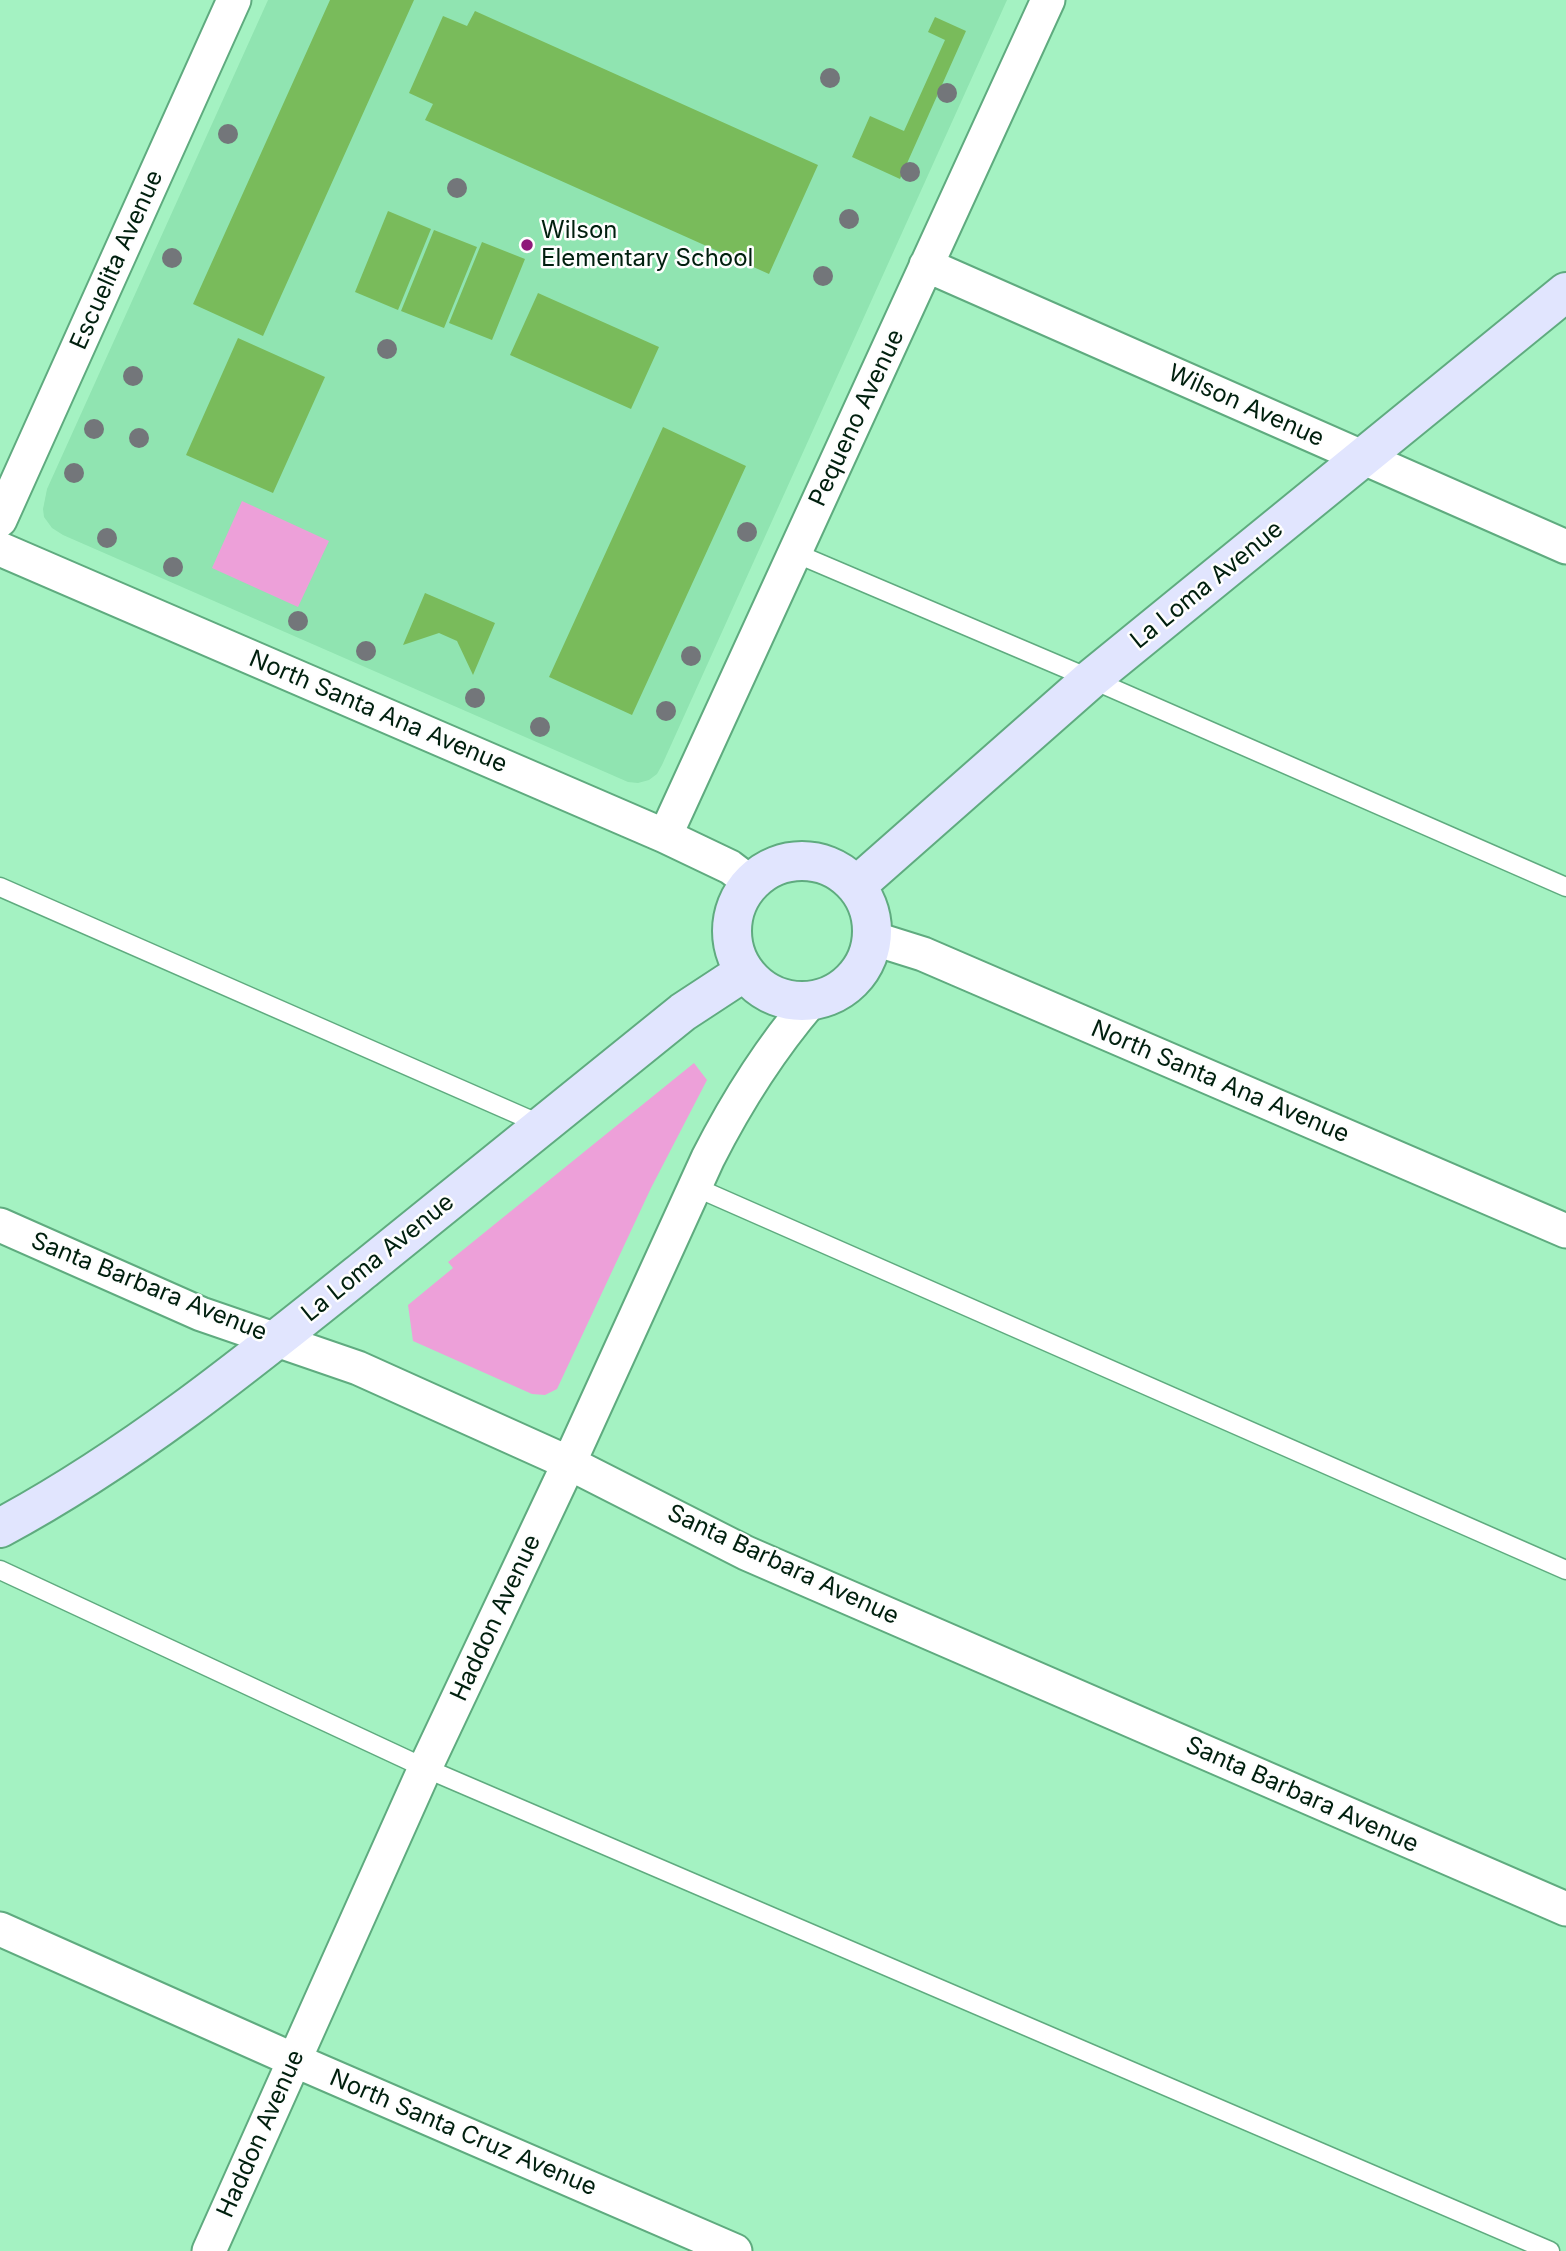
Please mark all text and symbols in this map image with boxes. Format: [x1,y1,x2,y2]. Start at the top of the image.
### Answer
street label: Escuelita Avenue [65,166,169,354]
place label: Wilson Elementary School [541,217,753,273]
marker: Wilson Elementary School [519,237,535,253]
street label: Pequeno Avenue [803,325,911,511]
street label: Wilson Avenue [1164,359,1328,453]
street label: La Loma Avenue [1125,515,1289,655]
street label: North Santa Ana Avenue [245,645,511,779]
street label: North Santa Ana Avenue [1087,1015,1353,1149]
street label: La Loma Avenue [296,1188,460,1328]
street label: Santa Barbara Avenue [27,1226,271,1348]
street label: Santa Barbara Avenue [663,1499,903,1631]
street label: Haddon Avenue [445,1530,547,1706]
street label: Santa Barbara Avenue [1181,1731,1423,1859]
street label: Haddon Avenue [211,2046,311,2222]
street label: North Santa Cruz Avenue [325,2064,601,2202]

